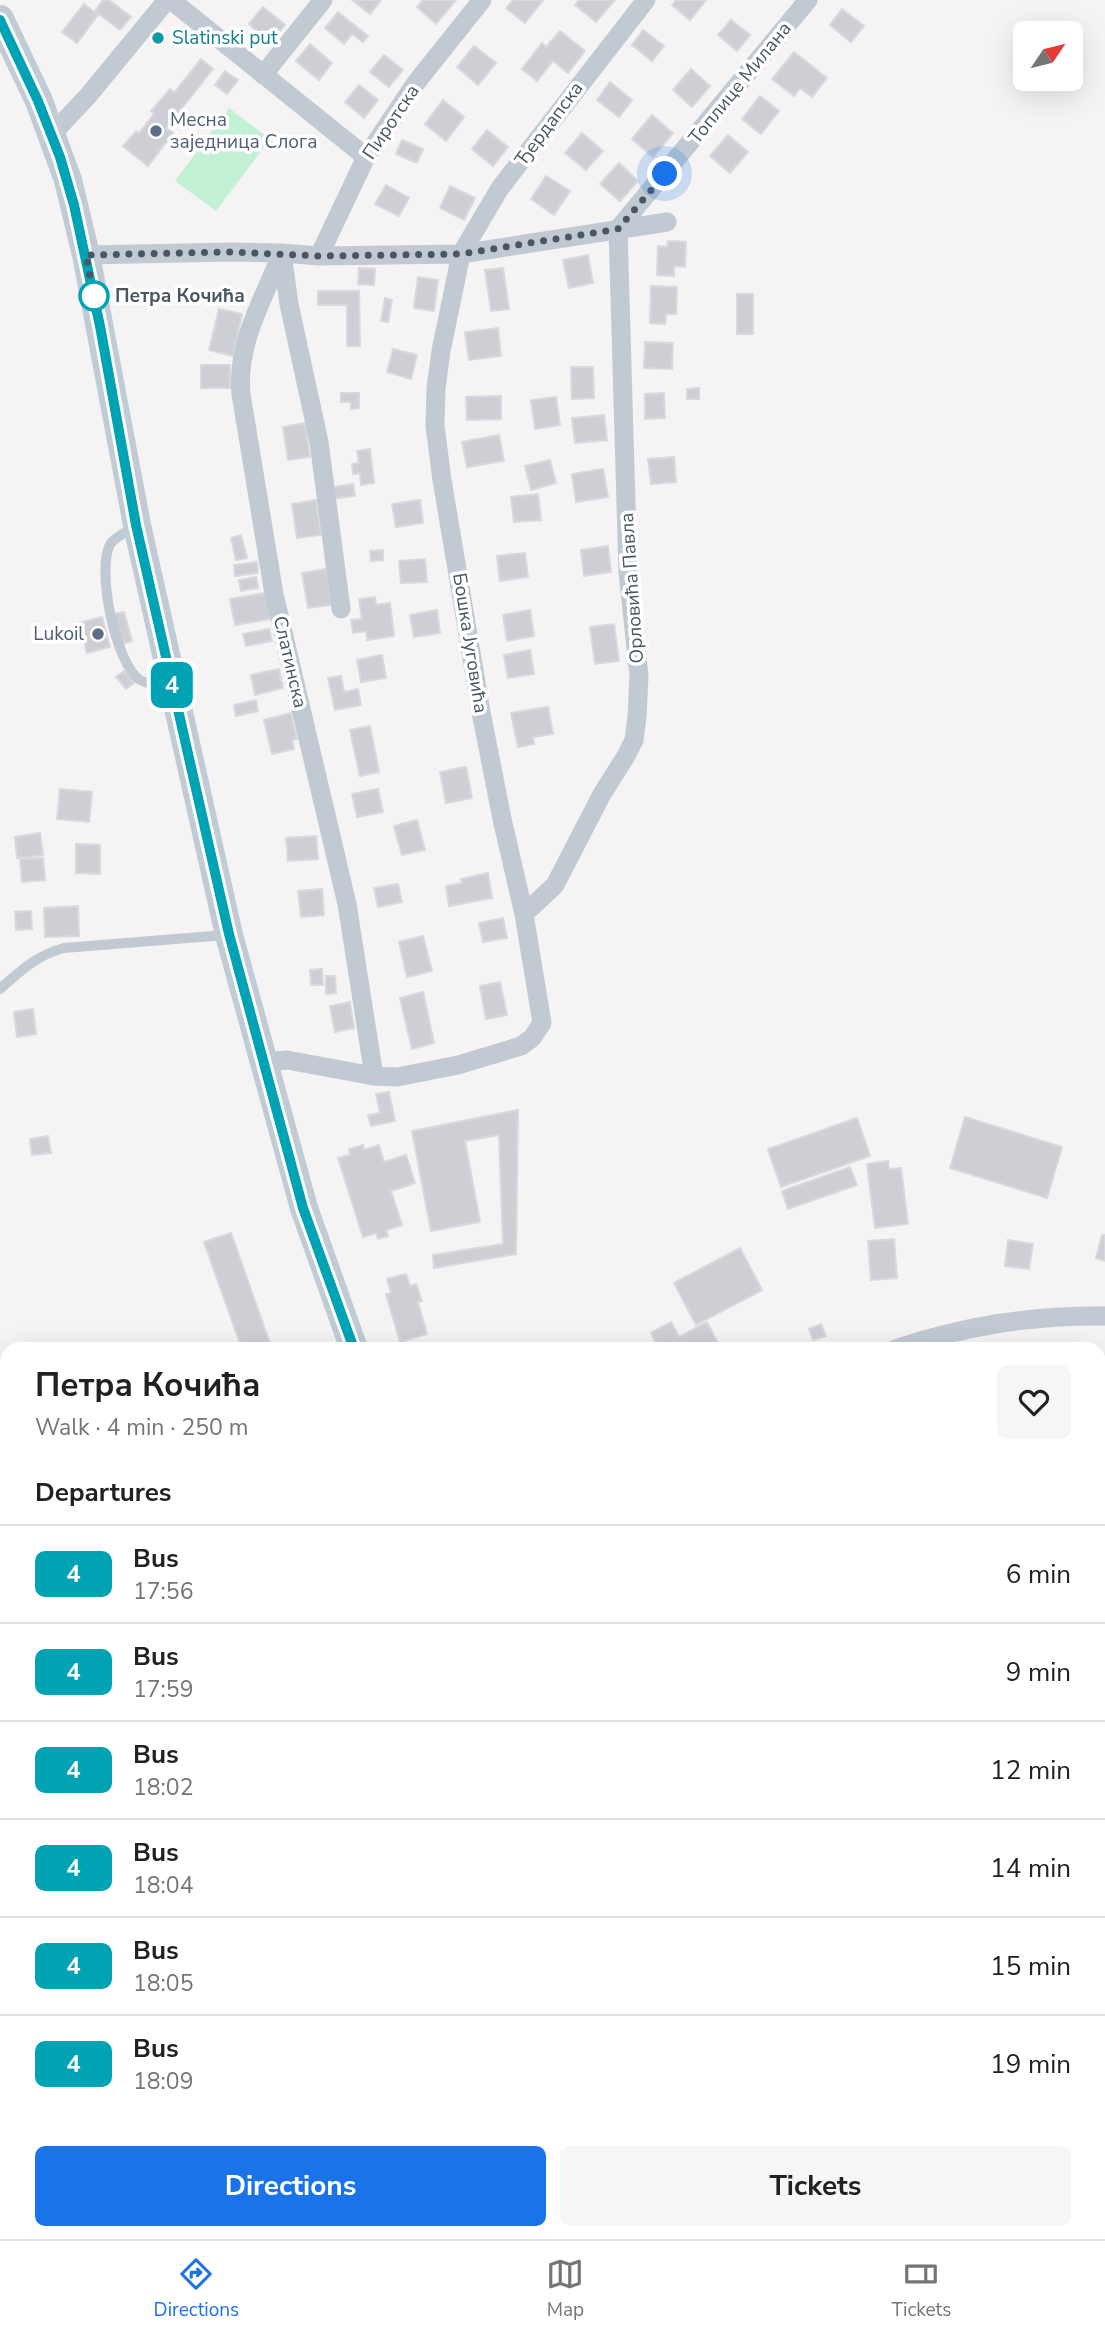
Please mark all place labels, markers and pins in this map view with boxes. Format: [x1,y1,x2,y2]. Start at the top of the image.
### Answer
place label: Slatinski put [172,25,278,51]
marker: Slatinski put [150,30,166,46]
place label: Месна заједница Слога [170,107,318,155]
marker: Месна заједница Слога [148,123,164,139]
marker: Петра Кочића [79,281,109,311]
place label: Петра Кочића [115,283,245,309]
place label: Lukoil [33,621,84,647]
marker: Lukoil [90,626,106,642]

